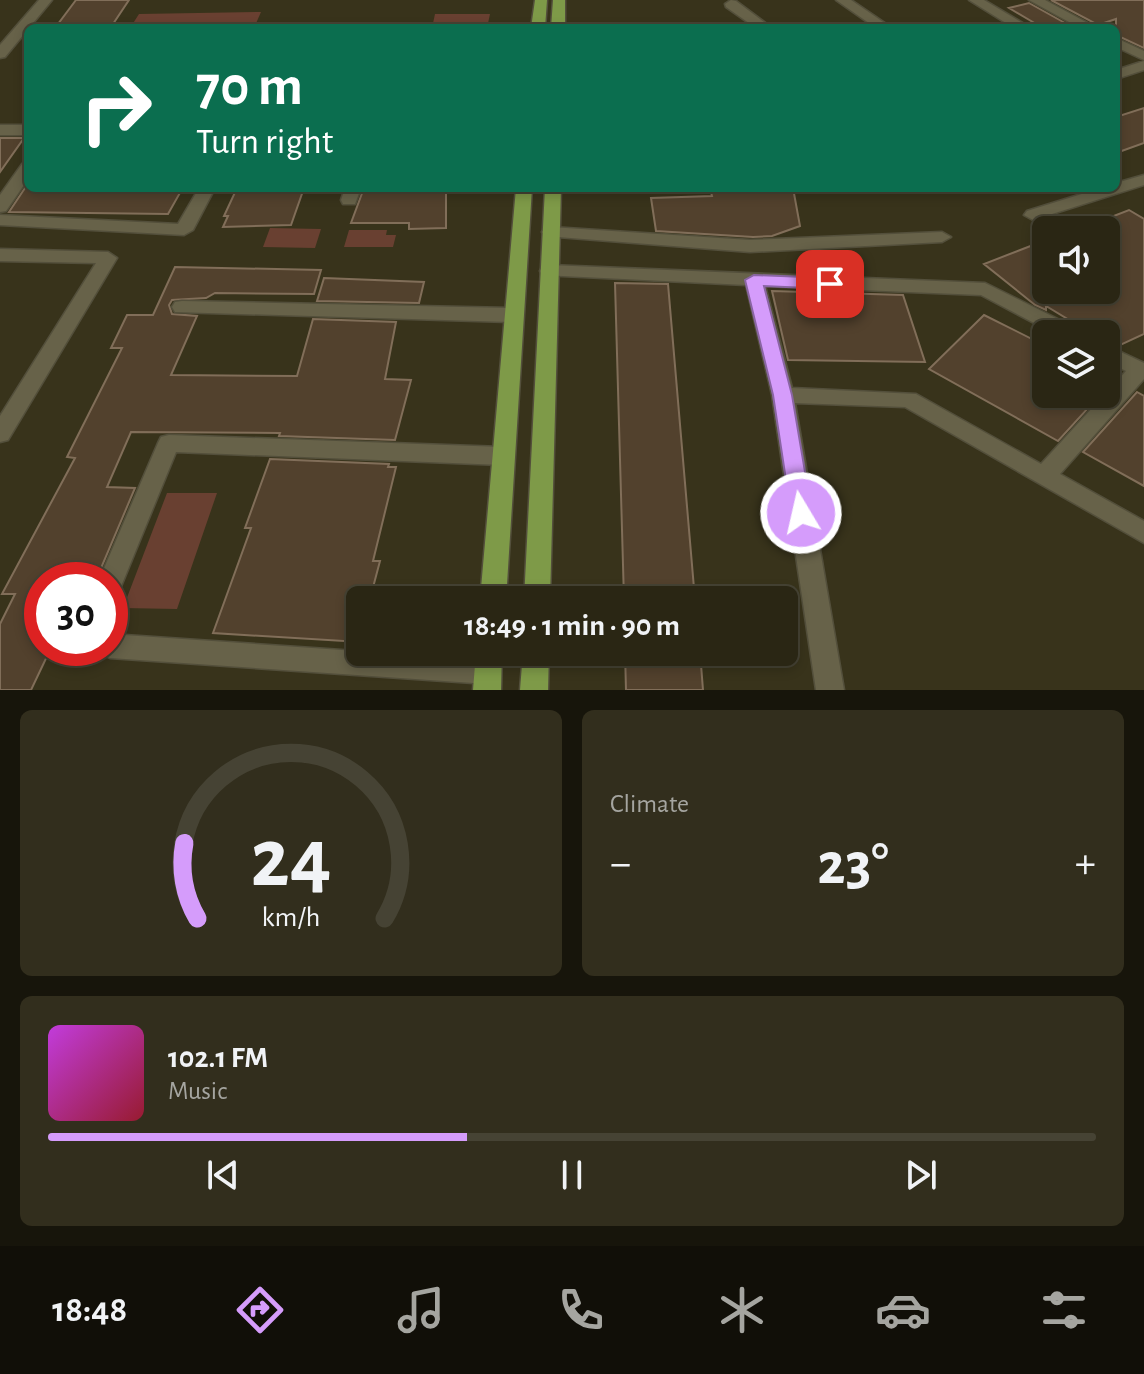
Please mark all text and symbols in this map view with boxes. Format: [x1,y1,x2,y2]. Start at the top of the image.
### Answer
icon: right [64,56,168,160]
text: 70 m [196,59,303,115]
text: Turn right [196,124,333,160]
map controls [1032,216,1120,408]
button: sound [1032,216,1120,304]
pin [796,250,864,318]
icon: arrive [808,262,852,306]
button: layers [1032,320,1120,408]
position arrow [759,471,843,555]
speed limit sign: 30 [24,562,128,666]
text: 18:49 · 1 min · 90 m [464,611,680,641]
text: Climate [610,791,689,817]
text: 24 [250,818,332,902]
text: 23° [817,835,889,895]
text: − [610,842,631,886]
text: + [1075,842,1096,886]
text: km/h [262,903,320,932]
text: 102.1 FM [168,1043,268,1073]
text: Music [168,1078,227,1104]
icon: previous [201,1153,245,1197]
icon: pause [550,1153,594,1197]
icon: next [899,1153,943,1197]
icon: directions [232,1282,288,1338]
icon: music [393,1282,449,1338]
icon: phone [553,1282,609,1338]
icon: climate [714,1282,770,1338]
icon: car [875,1282,931,1338]
icon: filters [1036,1282,1092,1338]
text: 18:48 [52,1292,127,1328]

